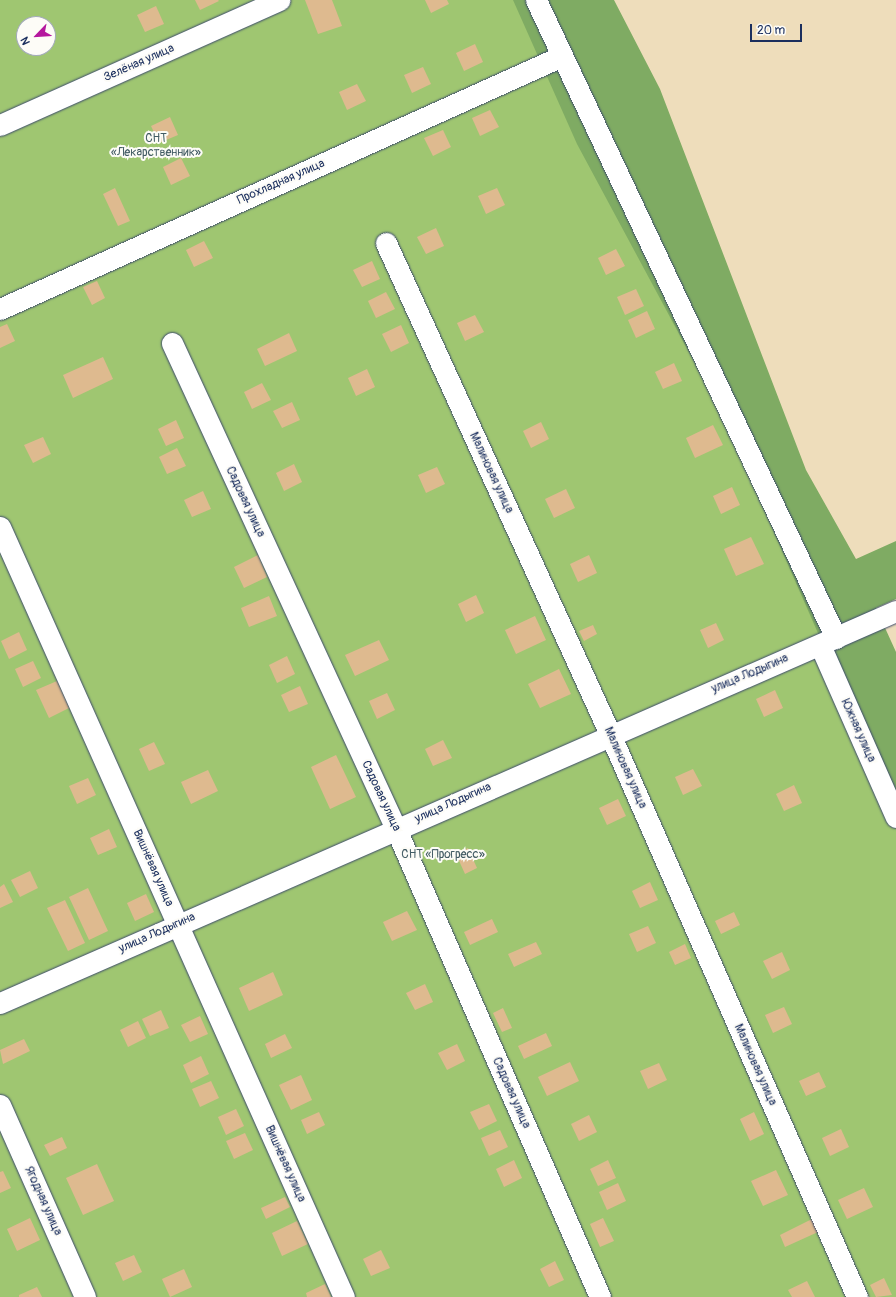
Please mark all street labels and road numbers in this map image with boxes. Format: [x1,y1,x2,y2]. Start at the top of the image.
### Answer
street label: Зелёная улица [102,41,176,85]
street label: Прохладная улица [235,156,327,208]
street label: Малиновая улица [466,430,516,516]
street label: Садовая улица [222,464,268,540]
street label: улица Лодыгина [709,651,791,697]
street label: Южная улица [838,697,878,765]
street label: Малиновая улица [601,725,649,811]
street label: Садовая улица [358,758,404,834]
street label: улица Лодыгина [413,780,493,826]
street label: Вишнёвая улица [130,827,176,909]
street label: улица Лодыгина [117,910,197,956]
street label: Малиновая улица [731,1022,779,1108]
street label: Садовая улица [489,1055,533,1131]
street label: Вишнёвая улица [262,1123,308,1205]
street label: Ягодная улица [21,1164,65,1238]

